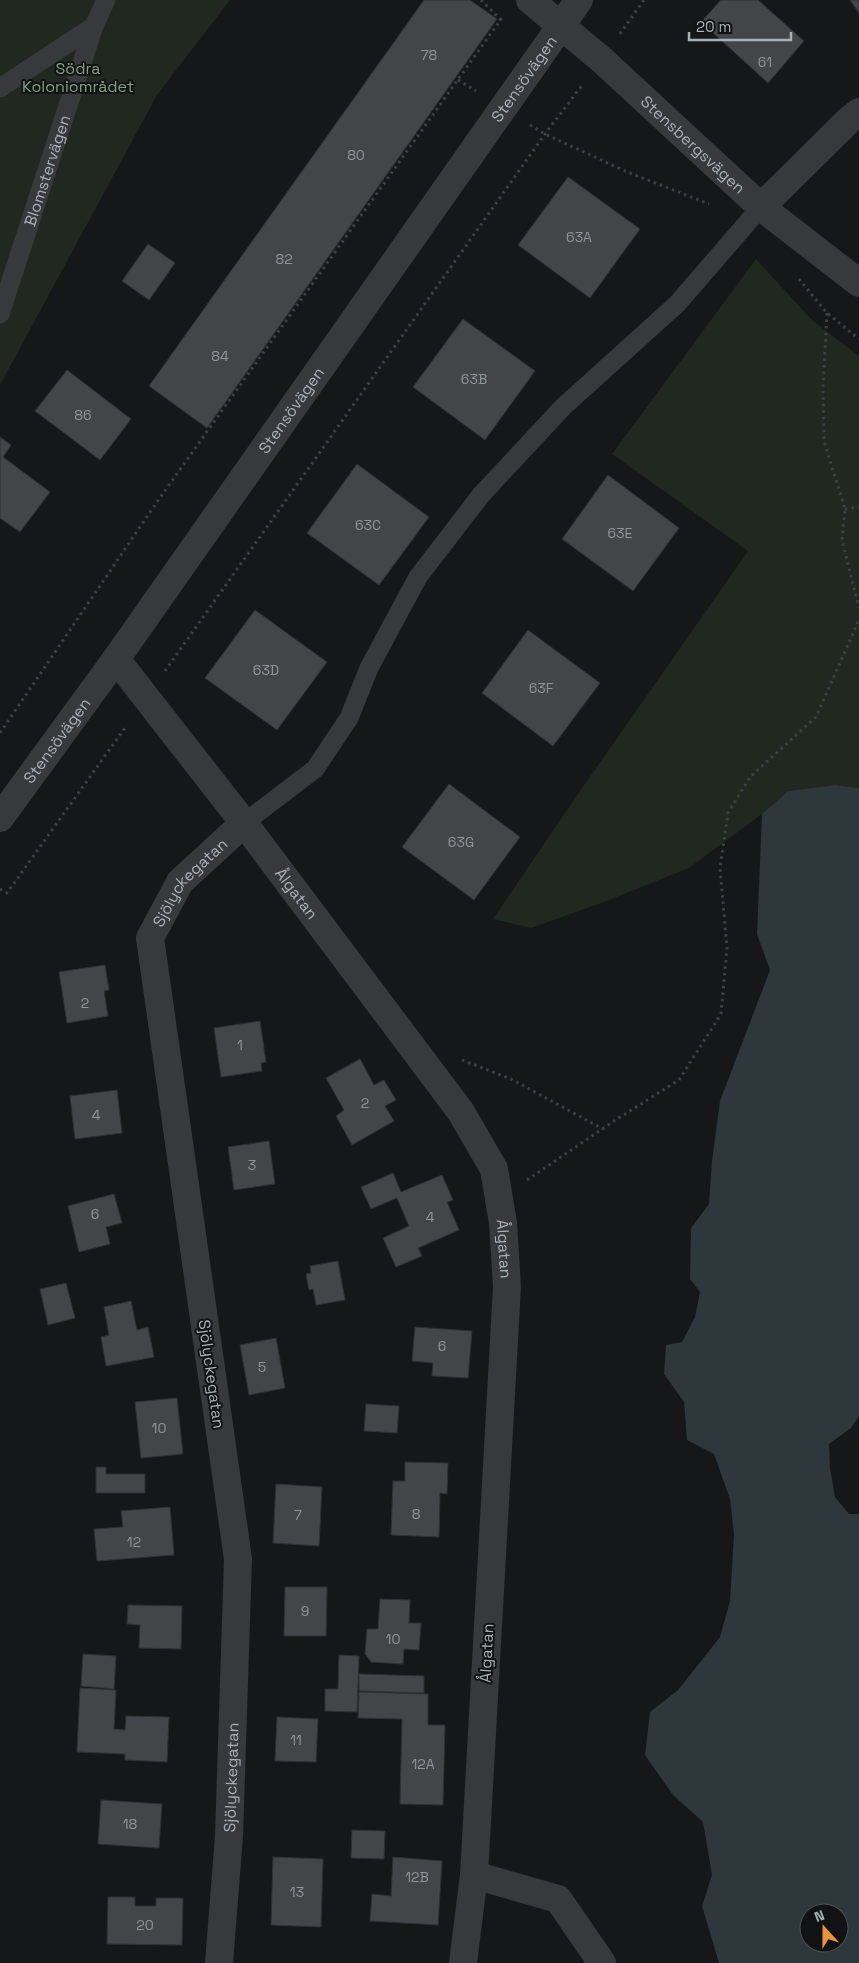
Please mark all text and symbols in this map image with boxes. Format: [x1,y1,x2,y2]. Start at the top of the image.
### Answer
scale bar [689,10,792,42]
text: 20 m [696,17,731,36]
street label: Stensövägen [486,32,562,126]
house number: 78 [421,46,438,64]
house number: 61 [758,53,772,71]
park label: Södra Koloniområdet [22,58,134,97]
street label: Stensbergsvägen [636,91,750,198]
street label: Blomstervägen [19,112,75,229]
house number: 80 [347,146,365,164]
house number: 63A [566,228,592,246]
house number: 82 [275,250,293,268]
house number: 84 [211,347,229,365]
street label: Stensövägen [254,363,329,458]
house number: 63B [461,370,487,388]
house number: 86 [74,406,92,424]
house number: 63C [355,516,381,534]
house number: 63E [608,524,633,542]
house number: 63D [253,661,279,679]
house number: 63F [529,679,554,697]
street label: Stensövägen [19,694,95,788]
house number: 63G [448,833,474,851]
street label: Sjölyckegatan [148,834,232,931]
street label: Ålgatan [270,864,323,924]
house number: 2 [81,994,89,1012]
house number: 1 [237,1036,243,1054]
house number: 2 [361,1094,369,1112]
house number: 4 [92,1106,101,1124]
house number: 3 [248,1156,256,1174]
house number: 6 [91,1205,99,1223]
house number: 4 [426,1208,435,1226]
street label: Ålgatan [492,1219,516,1279]
street label: Sjölyckegatan [193,1318,230,1430]
house number: 6 [438,1337,446,1355]
house number: 5 [258,1358,266,1376]
house number: 10 [152,1419,166,1437]
house number: 8 [412,1505,421,1523]
house number: 7 [294,1506,302,1524]
house number: 12 [127,1533,141,1551]
house number: 9 [301,1602,309,1620]
street label: Ålgatan [474,1623,499,1683]
house number: 10 [386,1630,400,1648]
street label: Sjölyckegatan [219,1722,244,1833]
house number: 11 [290,1731,302,1749]
house number: 12A [411,1755,435,1773]
house number: 18 [123,1815,138,1833]
house number: 12B [405,1868,429,1886]
house number: 13 [290,1883,304,1901]
north arrow [799,1903,849,1953]
text: N [812,1906,827,1926]
house number: 20 [136,1916,154,1934]

